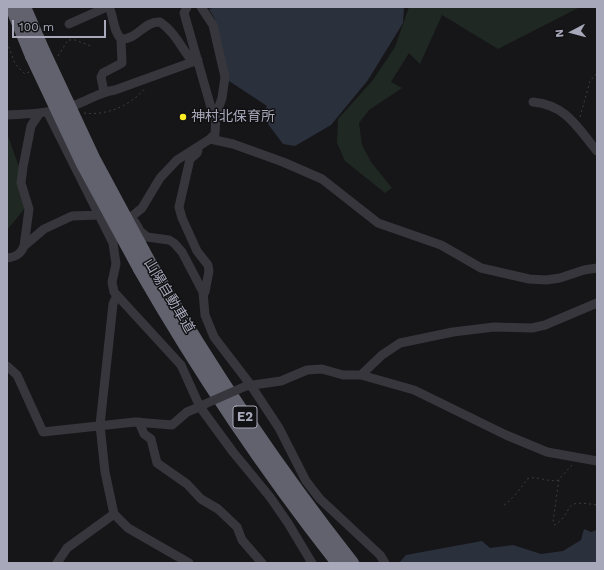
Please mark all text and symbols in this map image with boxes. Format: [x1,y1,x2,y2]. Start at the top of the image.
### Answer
scale bar [14,12,108,38]
north arrow [552,12,592,52]
text: 100 m [19,20,54,34]
text: N [553,29,566,38]
place label: 神村北保育所 [191,109,275,125]
marker: 神村北保育所 [178,112,188,122]
street label: 山陽自動車道 [140,256,198,336]
road number: E2 [233,406,257,428]

